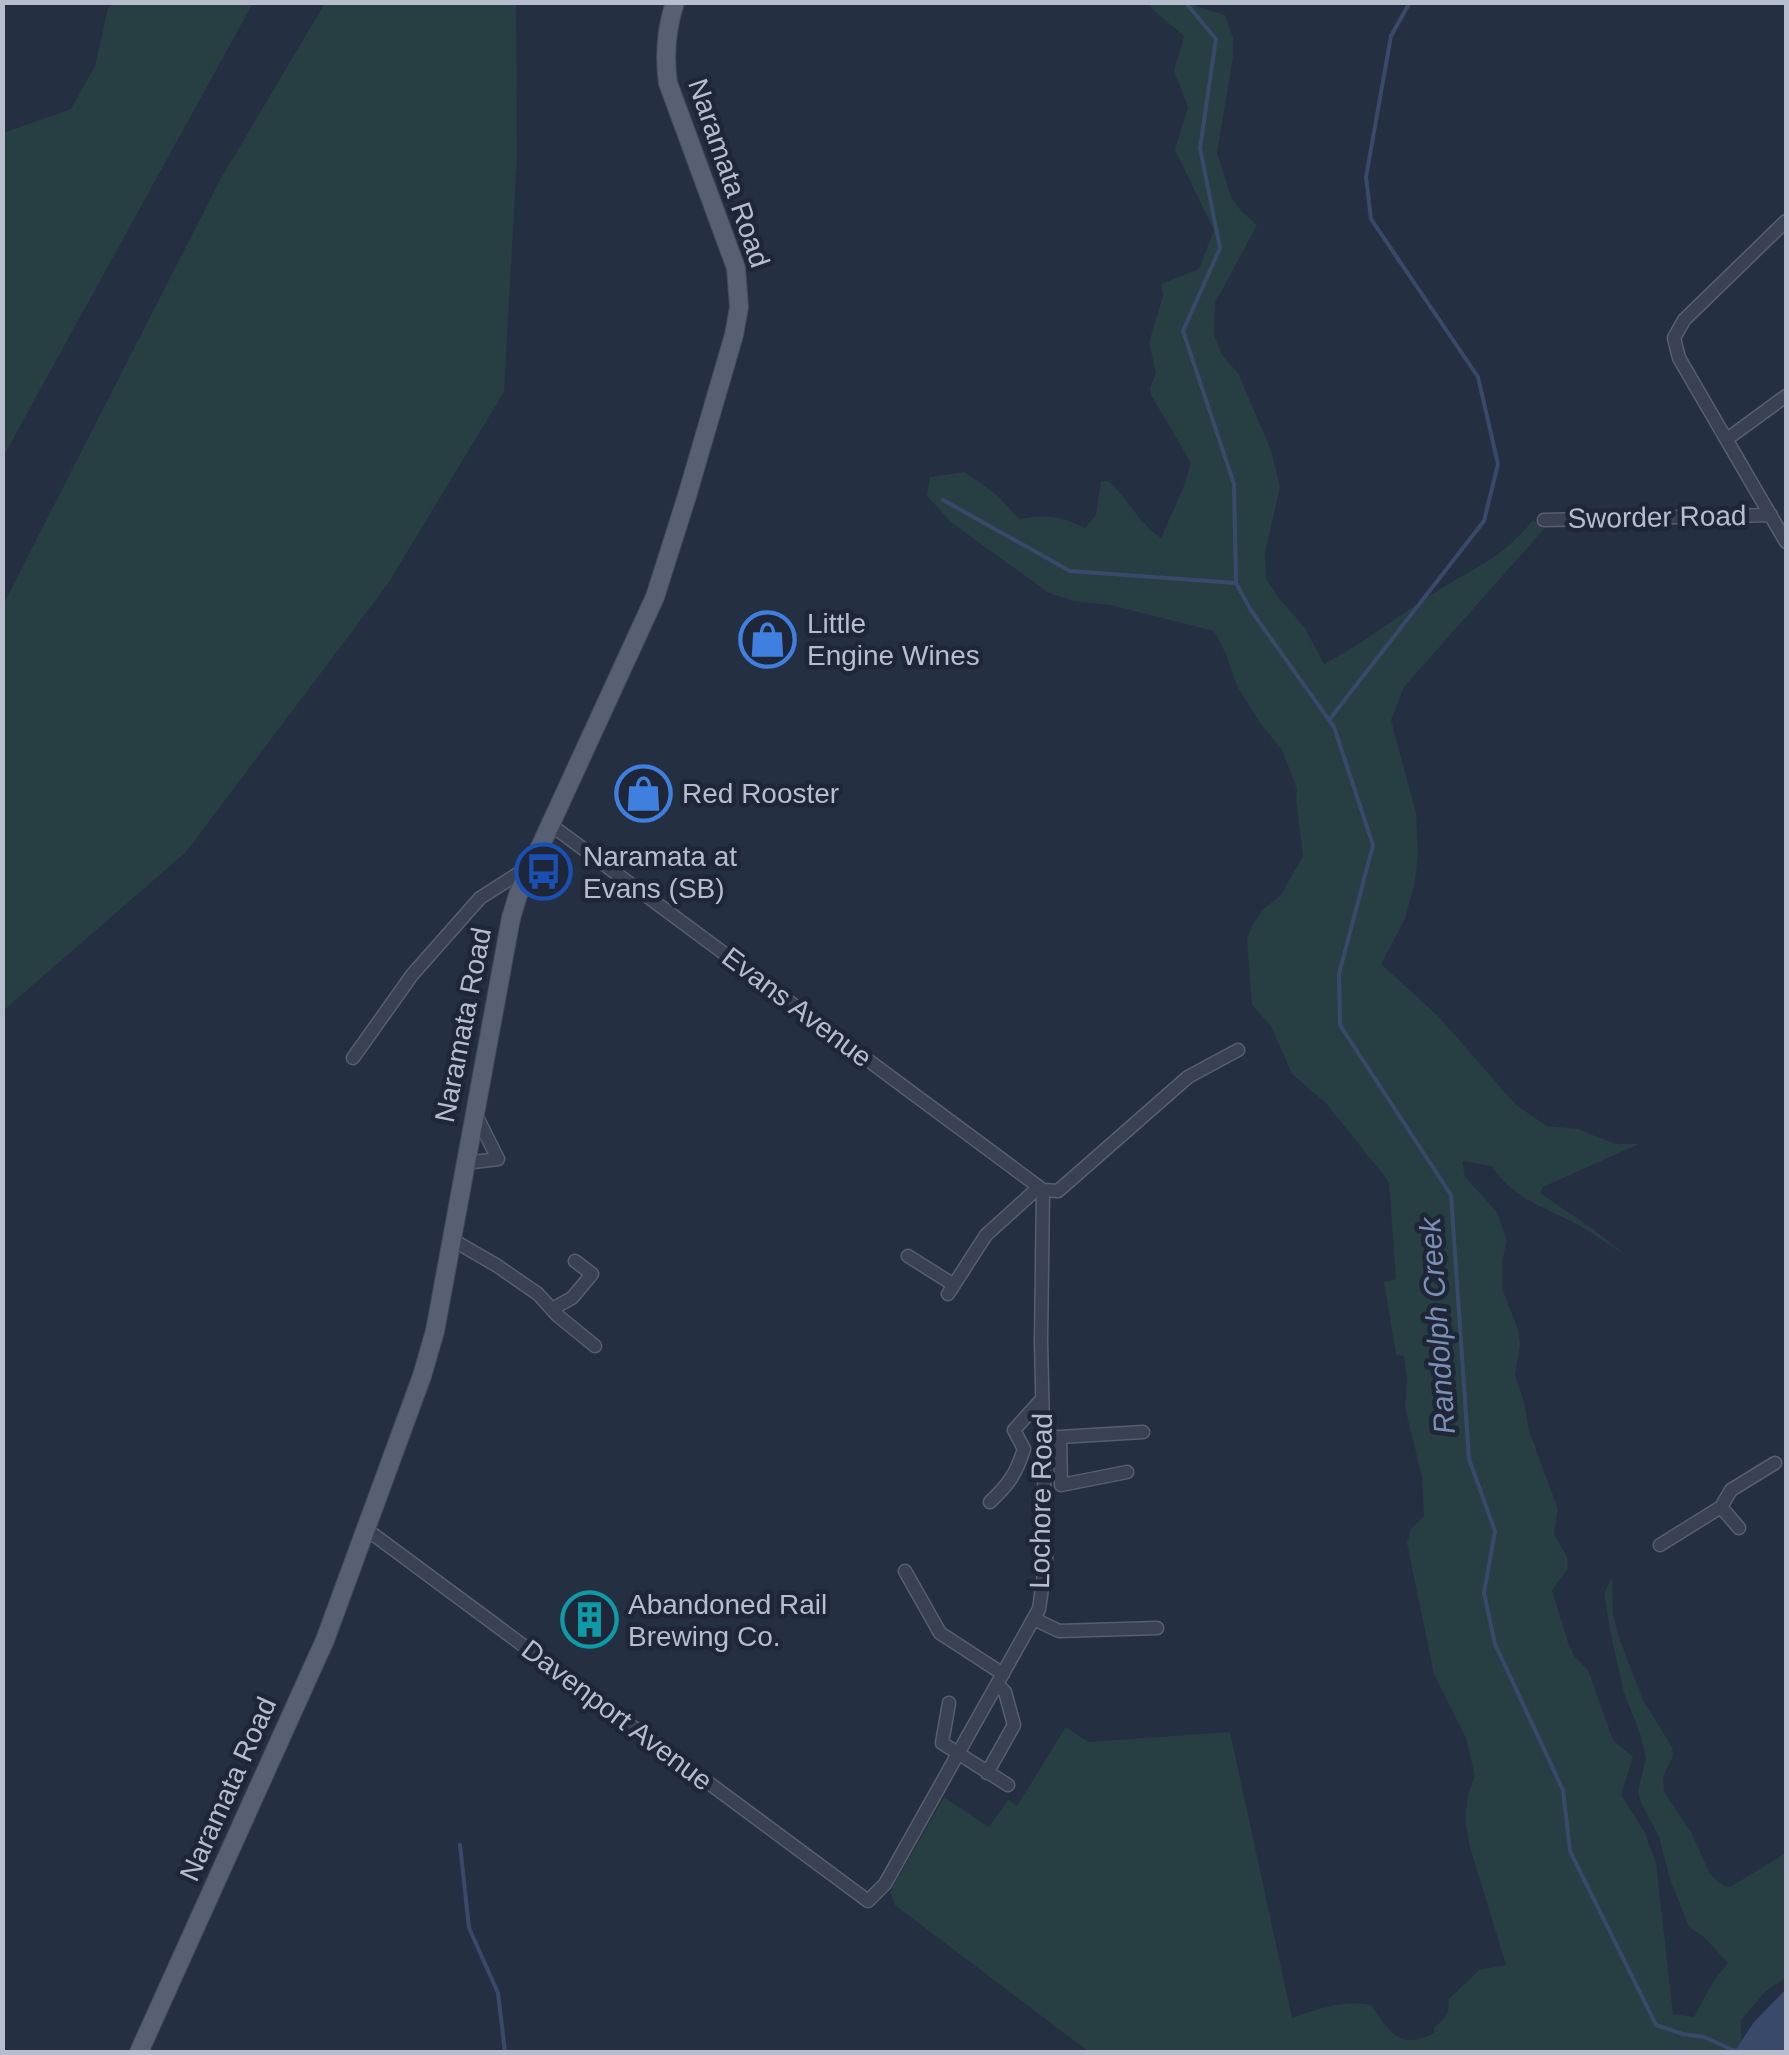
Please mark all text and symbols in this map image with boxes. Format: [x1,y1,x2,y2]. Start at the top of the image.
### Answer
street label: Naramata Road [682,75,776,271]
street label: Sworder Road [1567,500,1747,534]
place label: Little Engine Wines [807,608,980,671]
shop icon: Little Engine Wines [738,609,798,669]
shop icon: Red Rooster [613,763,673,823]
place label: Red Rooster [682,778,839,809]
place label: Naramata at Evans (SB) [583,841,737,904]
bus stop icon: Naramata at Evans (SB) [514,842,574,902]
street label: Naramata Road [429,925,497,1125]
street label: Evans Avenue [716,941,878,1073]
water label: Randolph Creek [1413,1215,1461,1435]
street label: Lochore Road [1024,1413,1058,1589]
place label: Abandoned Rail Brewing Co. [628,1589,827,1652]
building icon: Abandoned Rail Brewing Co. [559,1590,619,1650]
street label: Davenport Avenue [516,1633,718,1797]
street label: Naramata Road [174,1692,282,1886]

